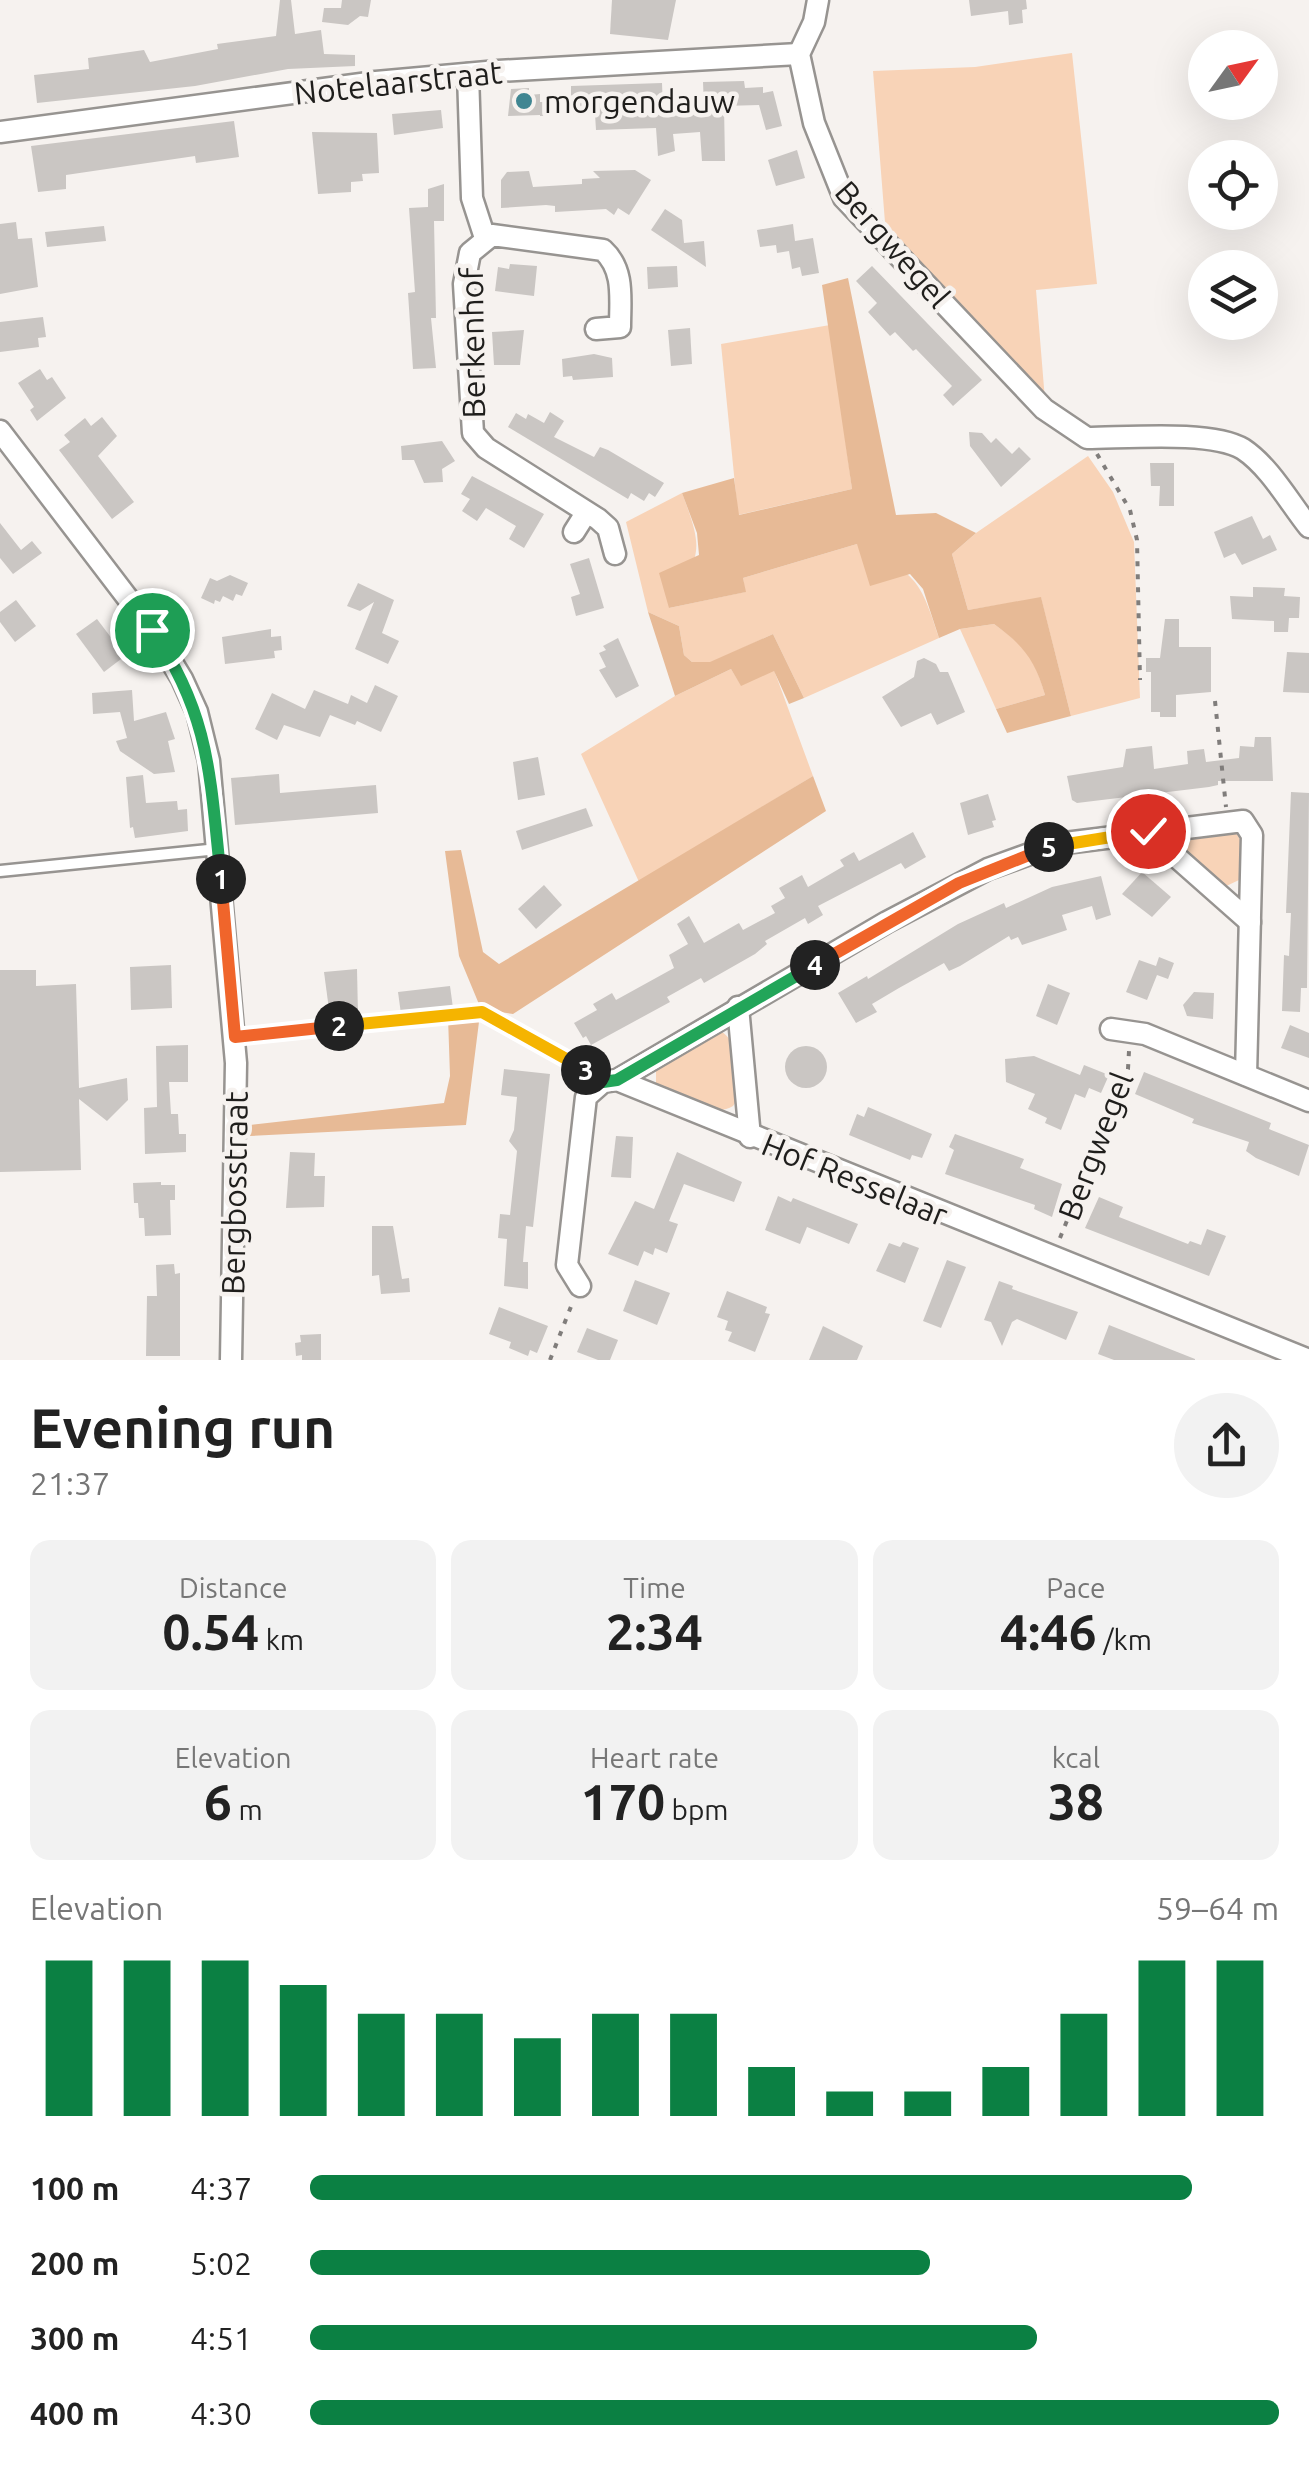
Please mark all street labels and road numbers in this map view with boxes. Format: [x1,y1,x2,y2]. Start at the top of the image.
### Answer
street label: Notelaarstraat [292,53,504,111]
street label: Bergwegel [828,174,958,314]
street label: Berkenhof [453,266,491,419]
street label: Bergwegel [1050,1067,1140,1225]
street label: Bergbosstraat [214,1090,254,1295]
street label: Hof Resselaar [757,1125,953,1233]

